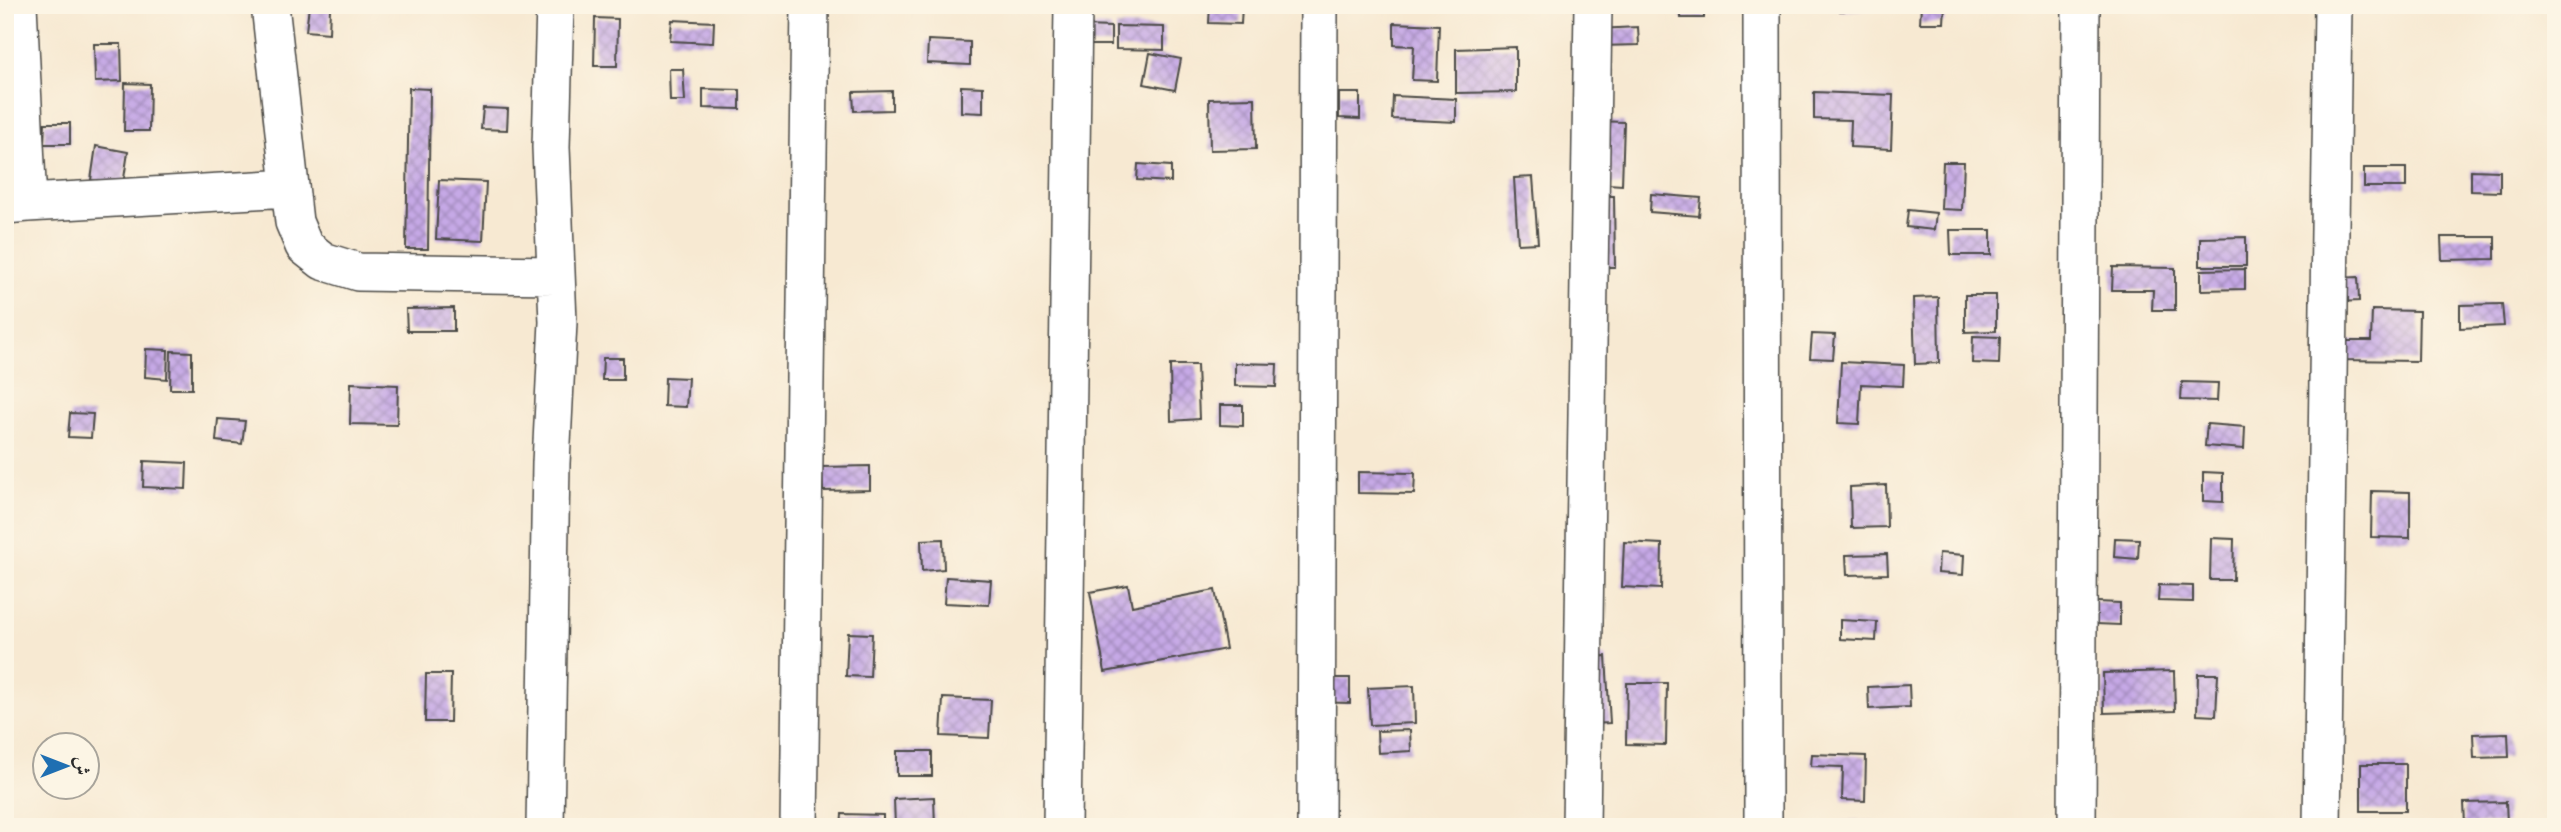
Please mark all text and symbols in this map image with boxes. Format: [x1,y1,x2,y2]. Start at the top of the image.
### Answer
north arrow [32,730,102,800]
text: ش [69,757,93,775]

